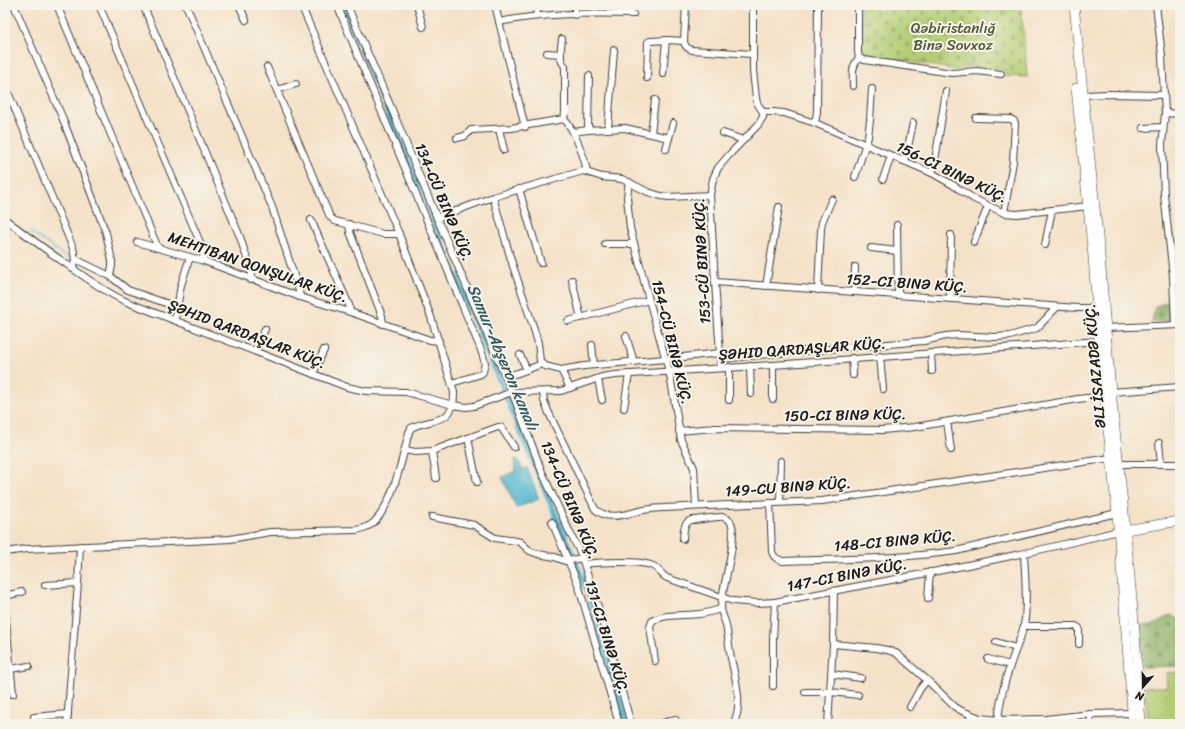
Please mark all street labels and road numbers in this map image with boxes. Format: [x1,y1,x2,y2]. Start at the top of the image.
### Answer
street label: 156-CI BINƏ KÜÇ. [892,134,1012,210]
street label: 134-CÜ BINƏ KÜÇ. [407,139,481,265]
street label: 153-CÜ BINƏ KÜÇ. [686,197,718,325]
street label: MEHTIBAN QONŞULAR KÜÇ. [165,224,351,310]
street label: 152-CI BINƏ KÜÇ. [845,266,969,300]
street label: 154-CÜ BINƏ KÜÇ. [644,277,700,407]
street label: ŞƏHID QARDAŞLAR KÜÇ. [164,292,330,376]
street label: ƏLI İSAZADƏ KÜÇ. [1077,303,1113,429]
street label: ŞƏHID QARDAŞLAR KÜÇ. [717,330,887,368]
street label: 150-CI BINƏ KÜÇ. [784,401,906,429]
street label: 134-CÜ BINƏ KÜÇ. [533,437,607,563]
street label: 149-CU BINƏ KÜÇ. [724,470,852,504]
street label: 148-CI BINƏ KÜÇ. [833,523,957,559]
street label: 147-CI BINƏ KÜÇ. [785,551,909,599]
street label: 131-CI BINƏ KÜÇ. [577,577,637,697]

